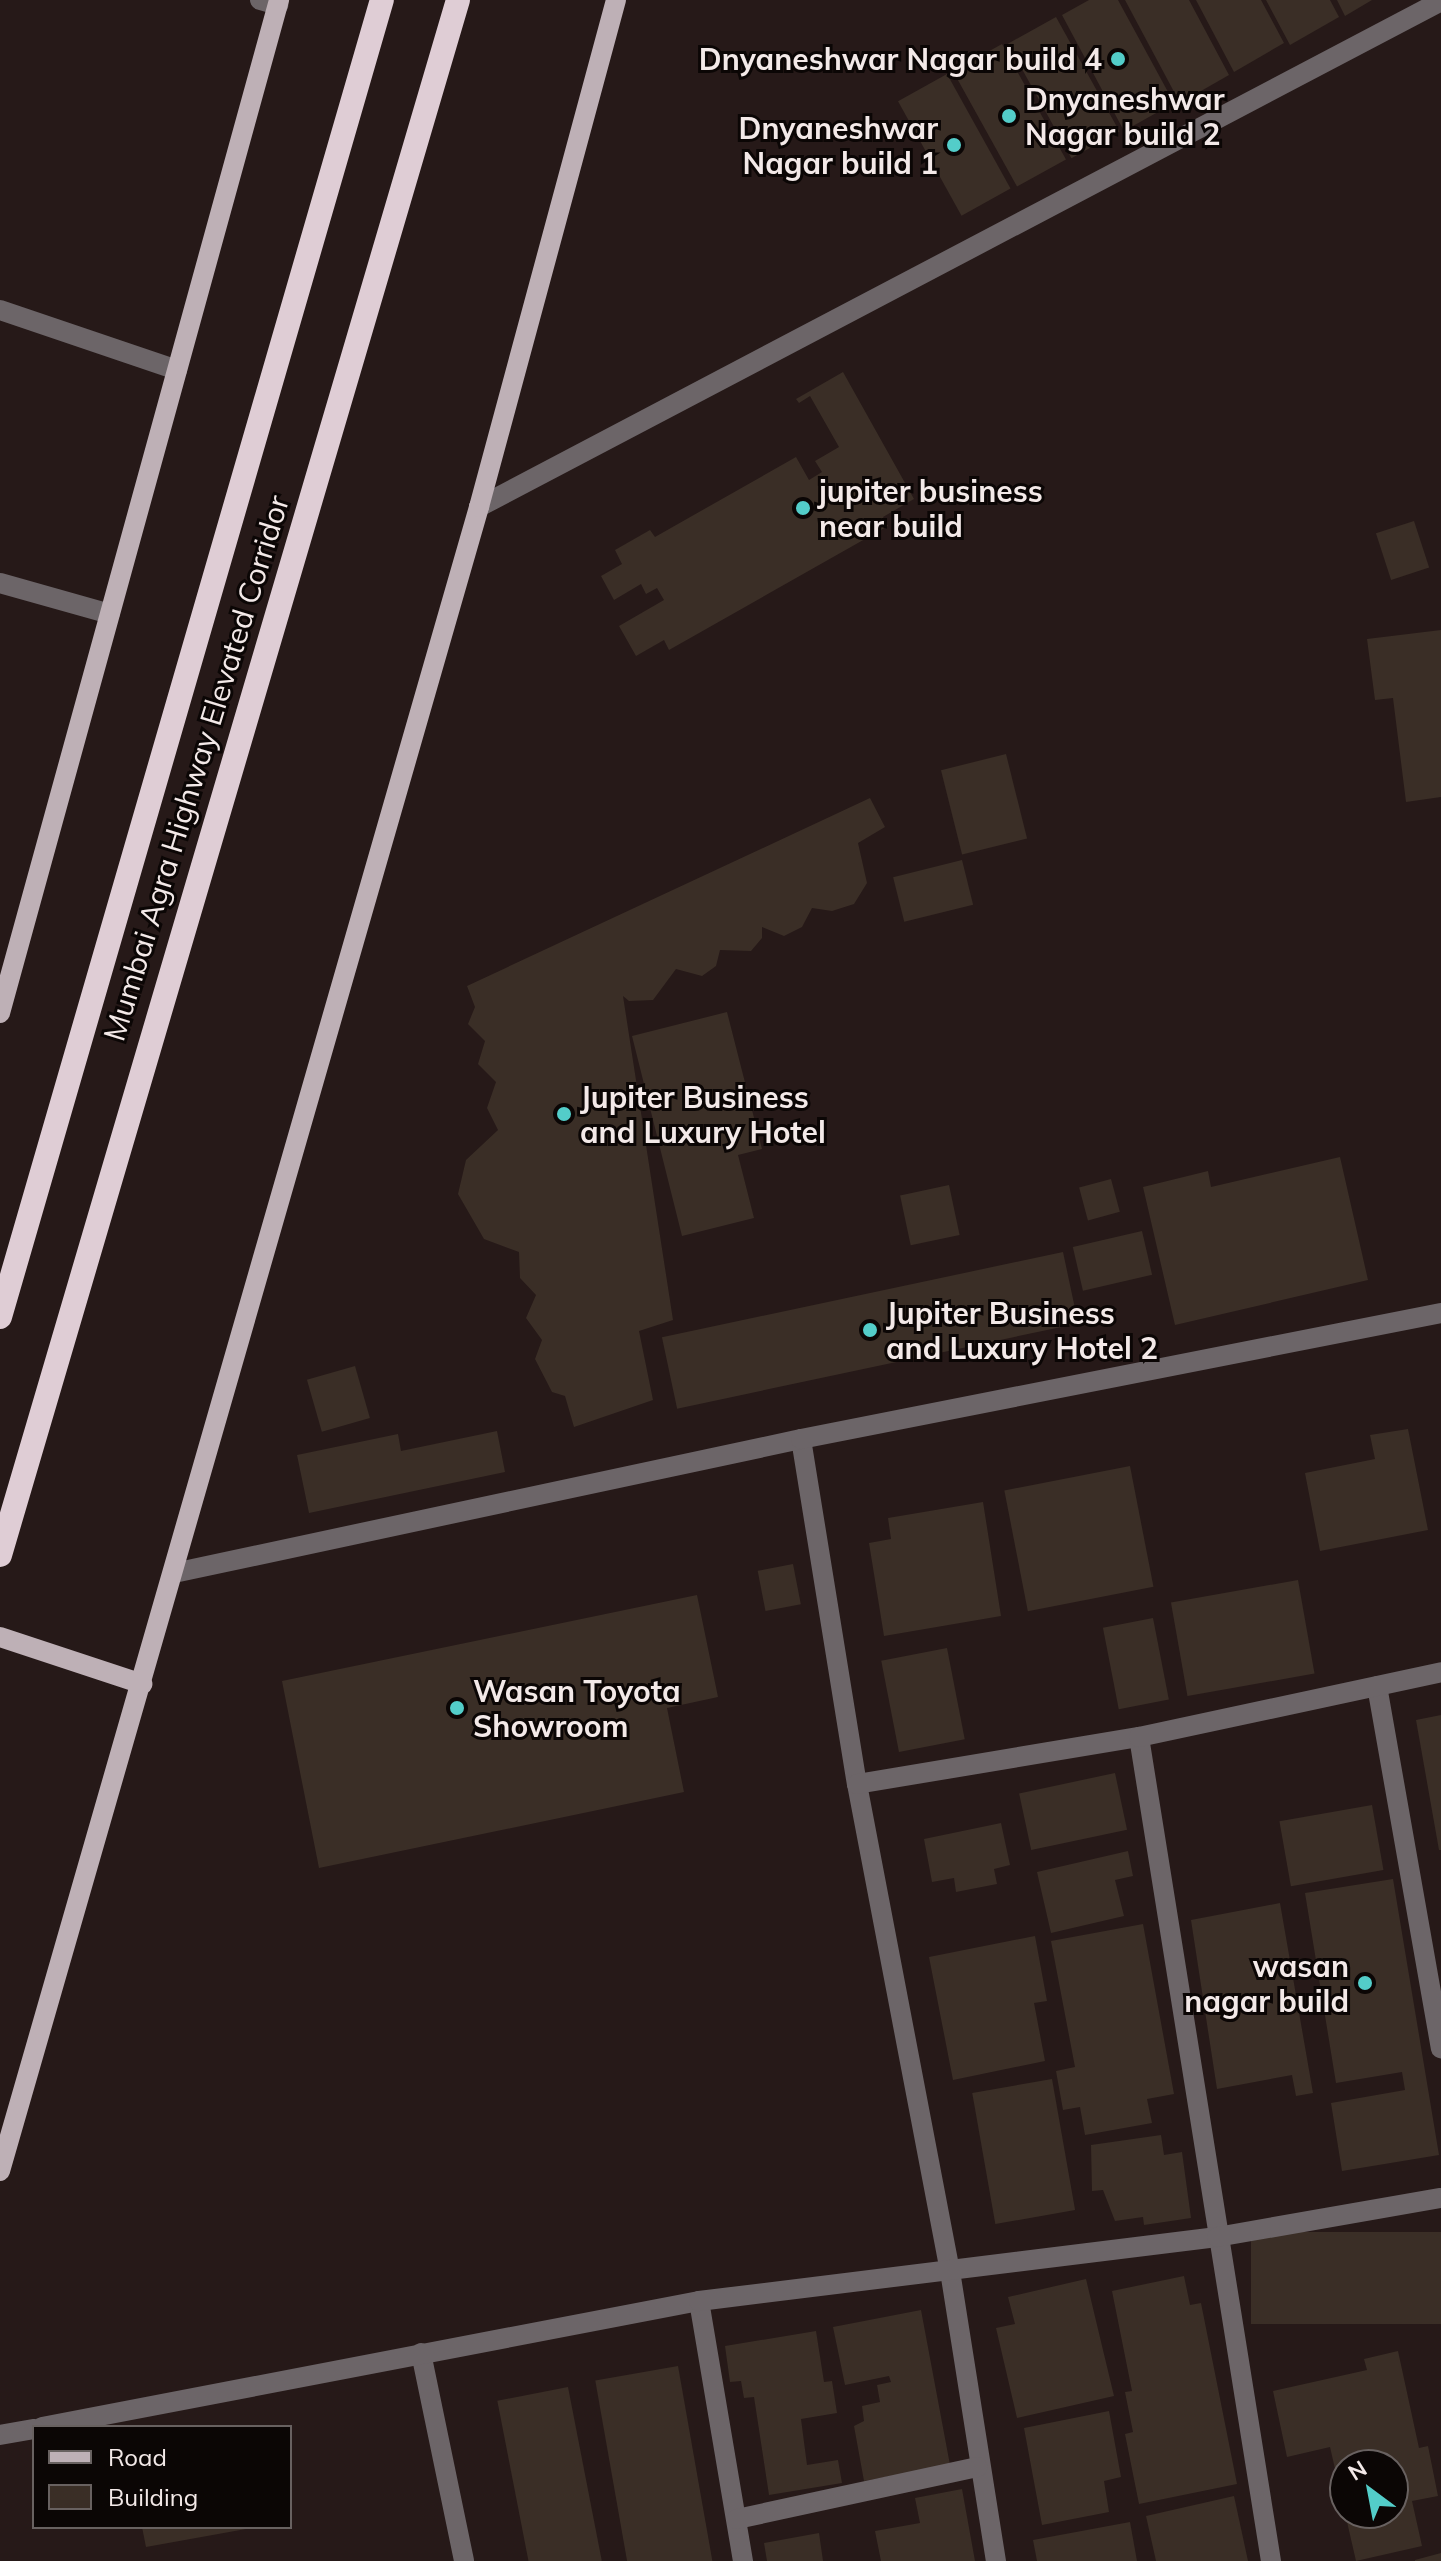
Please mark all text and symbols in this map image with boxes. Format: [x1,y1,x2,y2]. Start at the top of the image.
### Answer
place label: Dnyaneshwar Nagar build 4 [699,41,1102,77]
marker: Dnyaneshwar Nagar build 4 [1109,50,1127,68]
place label: Dnyaneshwar Nagar build 2 [1025,81,1224,152]
marker: Dnyaneshwar Nagar build 2 [1000,107,1018,125]
place label: Dnyaneshwar Nagar build 1 [739,110,938,180]
marker: Dnyaneshwar Nagar build 1 [945,136,963,154]
place label: jupiter business near build [819,473,1043,544]
street label: Mumbai Agra Highway Elevated Corridor [96,491,296,1045]
marker: jupiter business near build [794,499,812,517]
place label: Jupiter Business and Luxury Hotel [580,1079,826,1150]
marker: Jupiter Business and Luxury Hotel [555,1105,573,1123]
place label: Jupiter Business and Luxury Hotel 2 [886,1295,1158,1366]
marker: Jupiter Business and Luxury Hotel 2 [861,1321,879,1339]
place label: Wasan Toyota Showroom [473,1673,681,1744]
marker: Wasan Toyota Showroom [448,1699,466,1717]
place label: wasan nagar build [1184,1948,1349,2018]
marker: wasan nagar build [1356,1974,1374,1992]
legend [32,2425,292,2529]
text: Road [108,2442,167,2472]
north arrow [1329,2449,1409,2529]
text: N [1343,2454,1372,2487]
text: Building [108,2482,198,2512]

